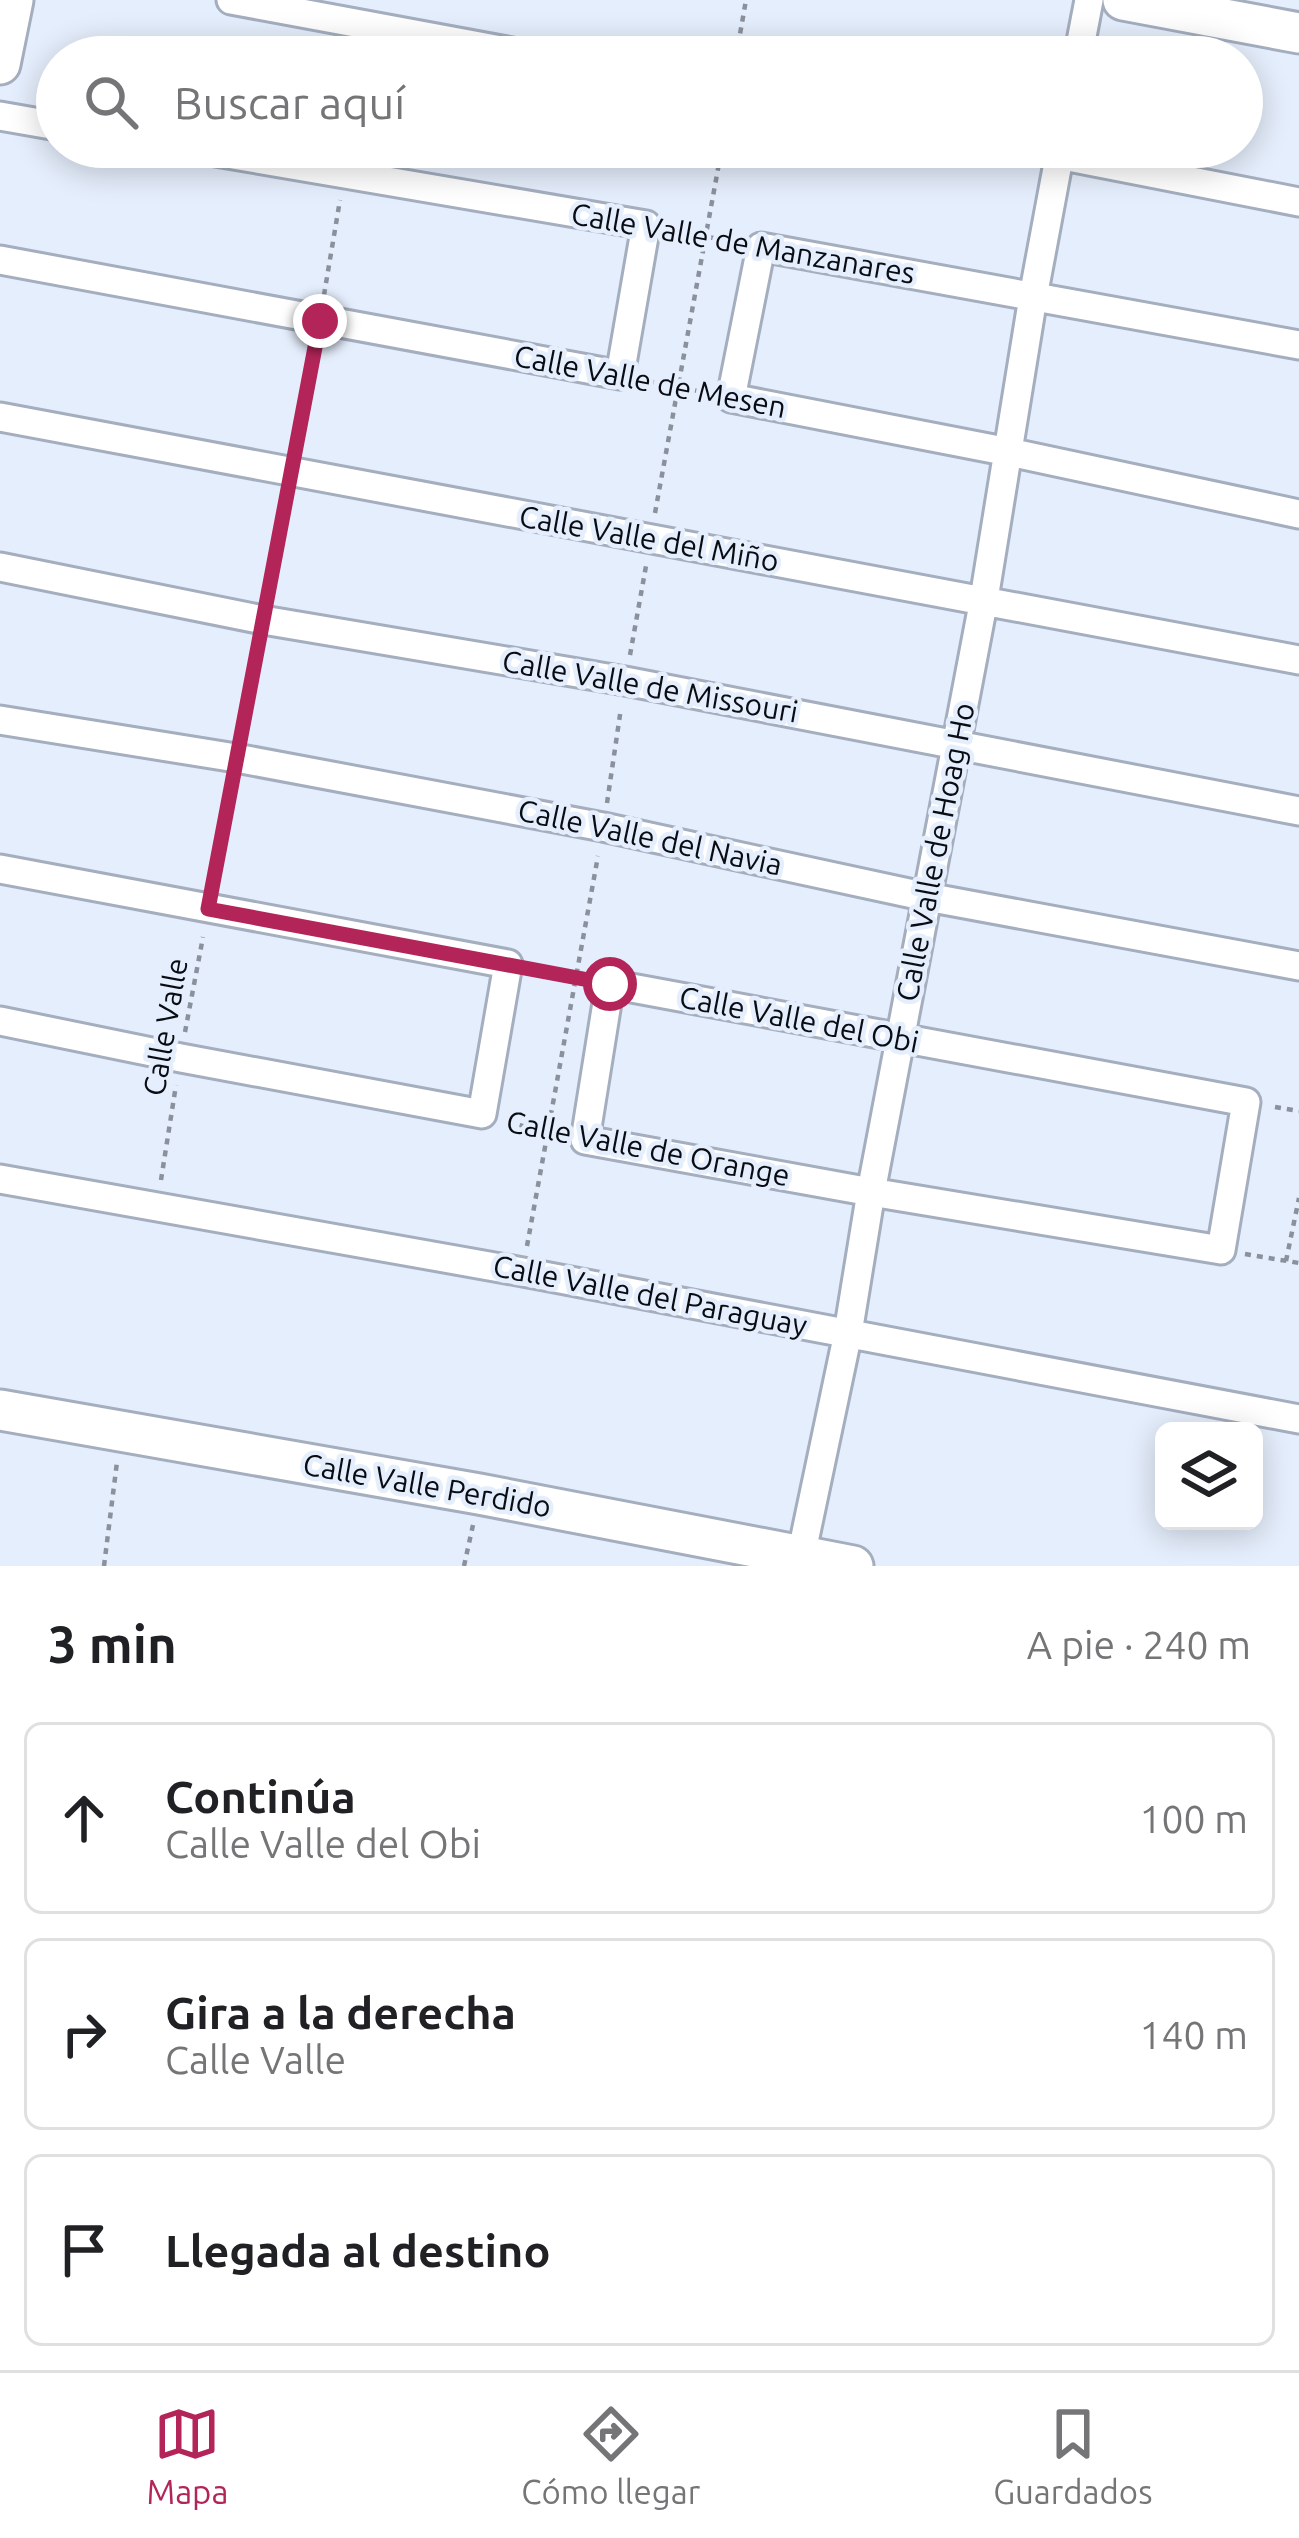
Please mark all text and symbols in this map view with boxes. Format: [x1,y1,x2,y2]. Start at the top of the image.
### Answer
search box [36,36,1263,168]
icon: search [78,69,144,135]
text: Buscar aquí [174,77,405,128]
street label: Calle Valle de Manzanares [569,196,918,290]
route end [293,294,347,348]
street label: Calle Valle de Mesen [511,338,789,424]
street label: Calle Valle del Miño [517,498,782,578]
street label: Calle Valle de Missouri [500,643,801,729]
street label: Calle Valle de Hoag Ho [889,700,981,1004]
street label: Calle Valle del Navia [515,792,785,882]
street label: Calle Valle [136,955,194,1098]
route start [583,957,637,1011]
street label: Calle Valle del Obi [677,979,922,1059]
street label: Calle Valle de Orange [504,1104,793,1192]
street label: Calle Valle del Paraguay [490,1248,810,1342]
map controls [1155,1422,1263,1530]
button: layers [1155,1422,1263,1530]
street label: Calle Valle Perdido [300,1446,554,1524]
text: 3 min [48,1615,177,1673]
text: A pie · 240 m [1027,1623,1251,1666]
text: Continúa [165,1771,356,1822]
icon: ahead [51,1785,117,1851]
text: 100 m [1139,1797,1248,1840]
text: Calle Valle del Obi [165,1822,481,1865]
text: Gira a la derecha [165,1987,516,2038]
icon: right [51,2001,117,2067]
text: 140 m [1139,2013,1248,2056]
text: Calle Valle [165,2038,346,2081]
icon: arrive [51,2217,117,2283]
text: Llegada al destino [165,2225,550,2276]
tab: Mapa [146,2401,228,2510]
tab: Cómo llegar [521,2401,700,2510]
tab: Guardados [993,2401,1152,2510]

